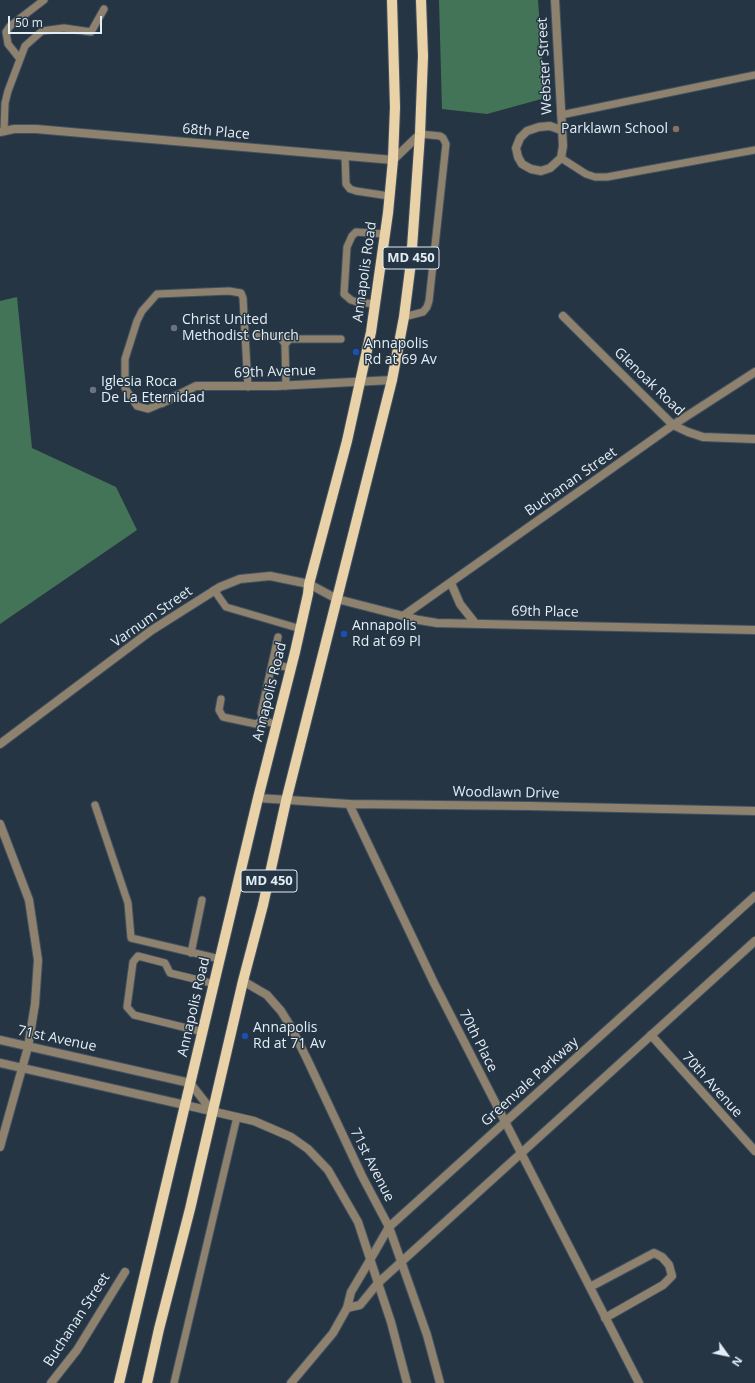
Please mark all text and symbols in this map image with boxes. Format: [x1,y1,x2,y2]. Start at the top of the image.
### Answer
scale bar [10,8,104,34]
text: 50 m [15,14,43,31]
street label: Webster Street [534,17,556,115]
street label: 68th Place [182,121,250,143]
place label: Parklawn School [561,121,668,137]
marker: Parklawn School [671,124,681,134]
street label: Annapolis Road [350,221,380,323]
road number: MD 450 [383,247,439,269]
place label: Christ United Methodist Church [182,312,299,344]
marker: Christ United Methodist Church [169,323,179,333]
place label: Annapolis Rd at 69 Av [364,336,437,368]
street label: Glenoak Road [611,344,687,420]
marker: Annapolis Rd at 69 Av [351,347,361,357]
street label: 69th Avenue [234,362,316,382]
place label: Iglesia Roca De La Eternidad [101,374,205,406]
marker: Iglesia Roca De La Eternidad [88,385,98,395]
street label: Buchanan Street [522,444,620,520]
street label: Varnum Street [108,583,196,651]
street label: 69th Place [511,603,579,621]
place label: Annapolis Rd at 69 Pl [352,618,421,650]
marker: Annapolis Rd at 69 Pl [339,629,349,639]
street label: Annapolis Road [250,641,290,743]
street label: Woodlawn Drive [452,784,560,802]
road number: MD 450 [241,870,297,892]
street label: Annapolis Road [174,956,214,1058]
street label: 70th Place [455,1007,501,1075]
place label: Annapolis Rd at 71 Av [253,1020,326,1052]
street label: 71st Avenue [16,1022,98,1056]
marker: Annapolis Rd at 71 Av [240,1031,250,1041]
street label: Greenvale Parkway [478,1034,582,1130]
street label: 70th Avenue [678,1049,746,1121]
street label: 71st Avenue [346,1126,398,1204]
street label: Buchanan Street [40,1270,114,1370]
north arrow [707,1335,747,1375]
text: N [729,1354,746,1370]

